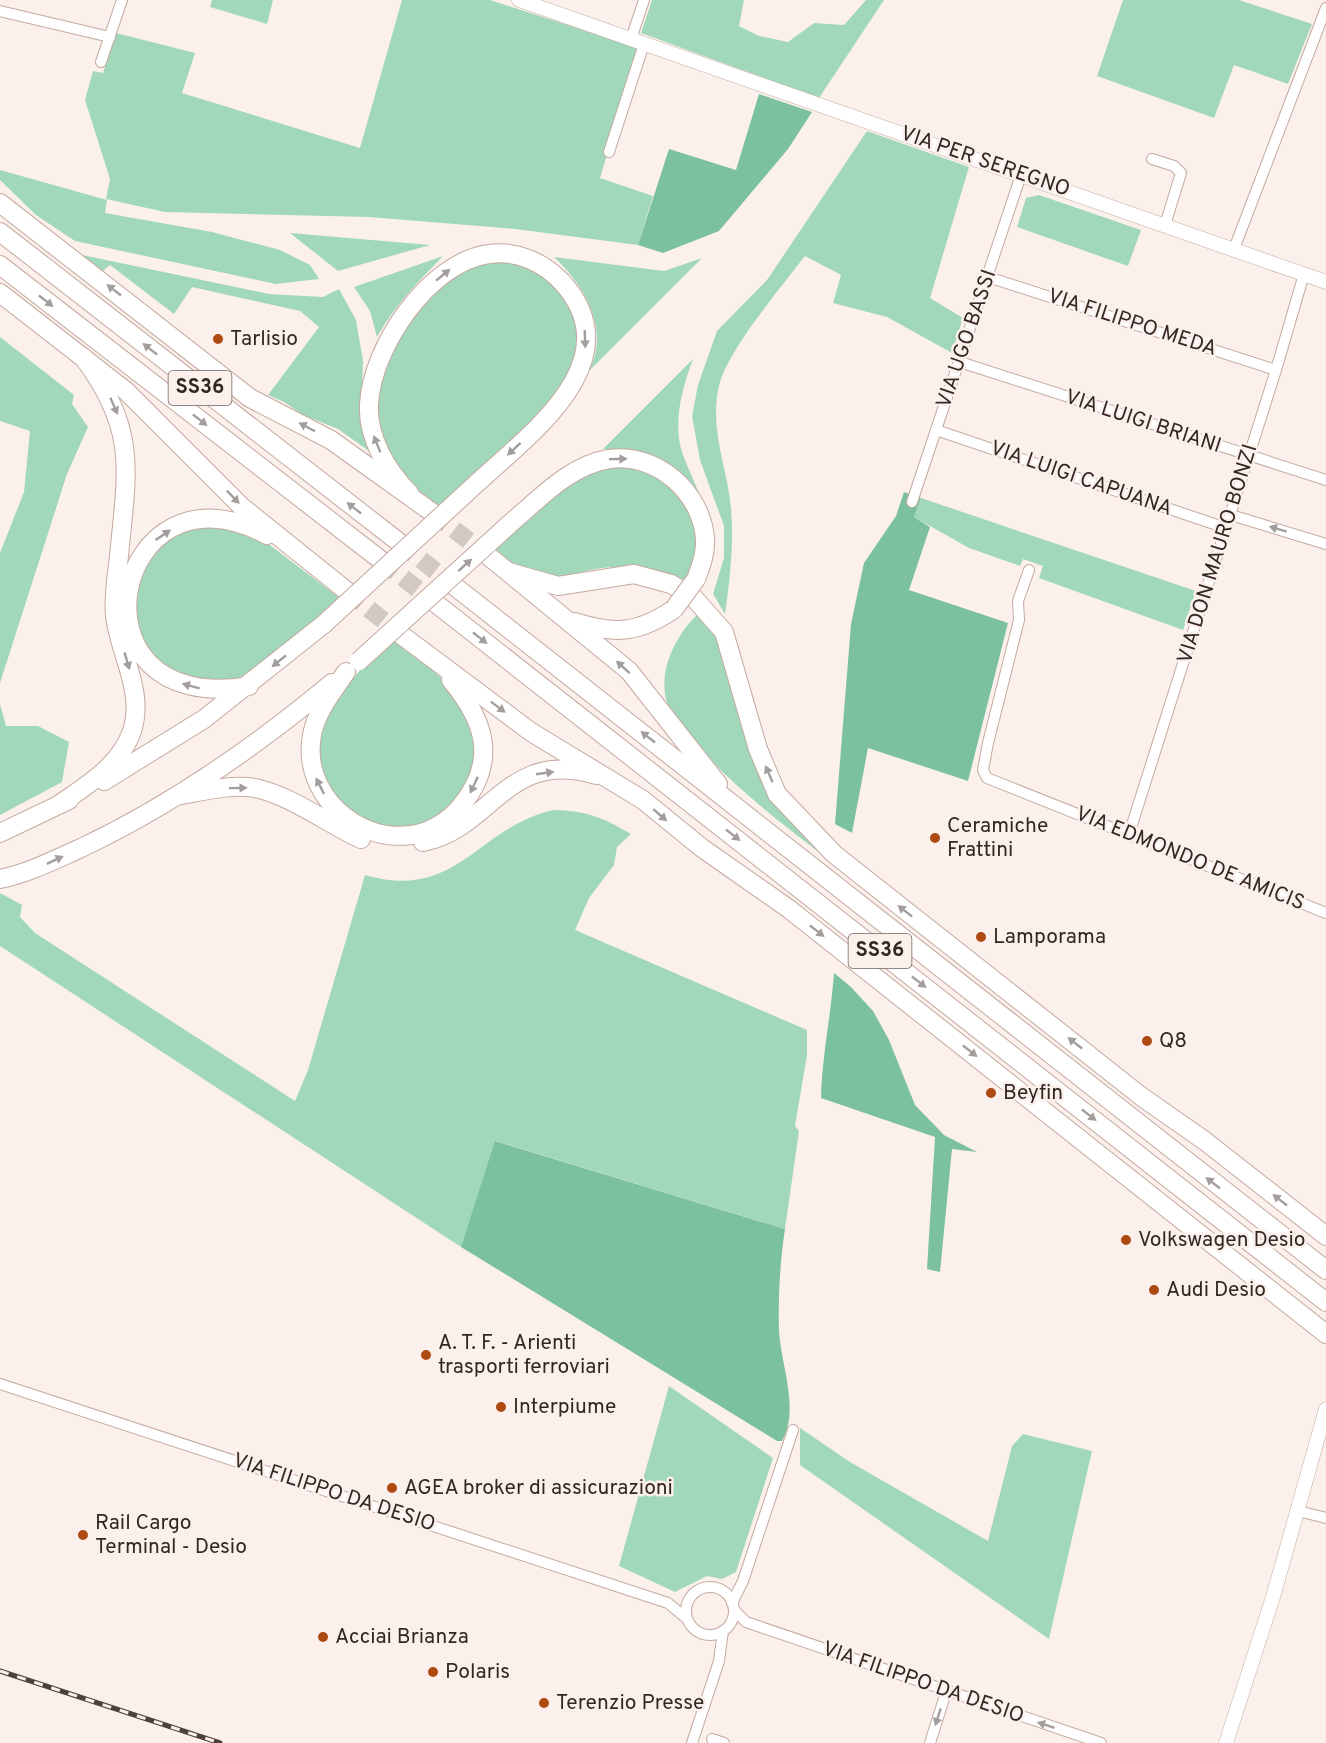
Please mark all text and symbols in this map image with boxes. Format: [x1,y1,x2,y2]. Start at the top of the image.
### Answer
street label: VIA PER SEREGNO [897,120,1073,204]
street label: VIA UGO BASSI [931,266,1003,412]
one-way arrow [435,268,451,281]
street label: VIA FILIPPO MEDA [1044,283,1220,363]
one-way arrow [106,284,122,297]
one-way arrow [38,294,54,307]
place label: Tarlisio [230,326,298,353]
one-way arrow [580,329,590,348]
marker: Tarlisio [211,332,225,346]
one-way arrow [143,344,158,356]
road number: SS36 [168,371,232,405]
street label: VIA LUIGI BRIANI [1062,384,1224,460]
one-way arrow [109,398,118,415]
one-way arrow [192,414,208,426]
one-way arrow [298,423,315,432]
one-way arrow [372,435,382,453]
street label: VIA LUIGI CAPUANA [986,435,1176,523]
street label: VIA DON MAURO BONZI [1172,441,1264,667]
one-way arrow [507,442,522,455]
one-way arrow [609,455,628,464]
one-way arrow [225,490,239,504]
one-way arrow [346,501,362,514]
one-way arrow [1269,524,1287,534]
one-way arrow [155,530,171,541]
one-way arrow [457,559,472,572]
one-way arrow [472,632,488,645]
one-way arrow [122,652,132,670]
one-way arrow [272,654,287,667]
one-way arrow [616,661,631,674]
one-way arrow [182,681,200,690]
one-way arrow [490,700,506,713]
one-way arrow [640,732,655,744]
one-way arrow [763,765,773,783]
one-way arrow [536,768,555,777]
one-way arrow [470,777,479,794]
one-way arrow [315,778,325,795]
one-way arrow [229,783,248,793]
street label: VIA EDMONDO DE AMICIS [1071,801,1309,917]
one-way arrow [652,808,667,821]
place label: Ceramiche Frattini [947,813,1048,864]
one-way arrow [725,829,741,842]
marker: Ceramiche Frattini [928,831,942,845]
one-way arrow [46,854,64,864]
one-way arrow [897,905,912,917]
one-way arrow [809,924,824,936]
place label: Lamporama [993,924,1106,951]
marker: Lamporama [974,930,988,944]
road number: SS36 [848,934,912,968]
one-way arrow [912,975,927,987]
place label: Q8 [1159,1028,1187,1055]
marker: Q8 [1140,1034,1154,1048]
one-way arrow [1067,1037,1083,1050]
one-way arrow [963,1044,978,1056]
place label: Beyfin [1003,1080,1063,1107]
marker: Beyfin [984,1086,998,1100]
one-way arrow [1081,1109,1097,1122]
one-way arrow [1206,1177,1221,1189]
one-way arrow [1272,1193,1288,1206]
place label: Volkswagen Desio [1138,1227,1306,1254]
marker: Volkswagen Desio [1119,1233,1133,1247]
place label: Audi Desio [1166,1277,1266,1304]
marker: Audi Desio [1147,1283,1161,1297]
place label: A. T. F. - Arienti trasporti ferroviari [438,1330,610,1381]
marker: A. T. F. - Arienti trasporti ferroviari [419,1348,433,1362]
place label: Interpiume [513,1394,616,1421]
marker: Interpiume [494,1400,508,1414]
street label: VIA FILIPPO DA DESIO [229,1447,439,1539]
place label: AGEA broker di assicurazioni [404,1475,673,1502]
marker: AGEA broker di assicurazioni [385,1481,399,1495]
place label: Rail Cargo Terminal - Desio [95,1510,247,1561]
marker: Rail Cargo Terminal - Desio [76,1528,90,1542]
place label: Acciai Brianza [335,1624,469,1651]
marker: Acciai Brianza [316,1630,330,1644]
street label: VIA FILIPPO DA DESIO [819,1636,1027,1730]
place label: Polaris [445,1659,510,1686]
marker: Polaris [426,1665,440,1679]
place label: Terenzio Presse [556,1690,704,1717]
marker: Terenzio Presse [537,1696,551,1710]
one-way arrow [933,1708,942,1726]
one-way arrow [1037,1719,1055,1729]

